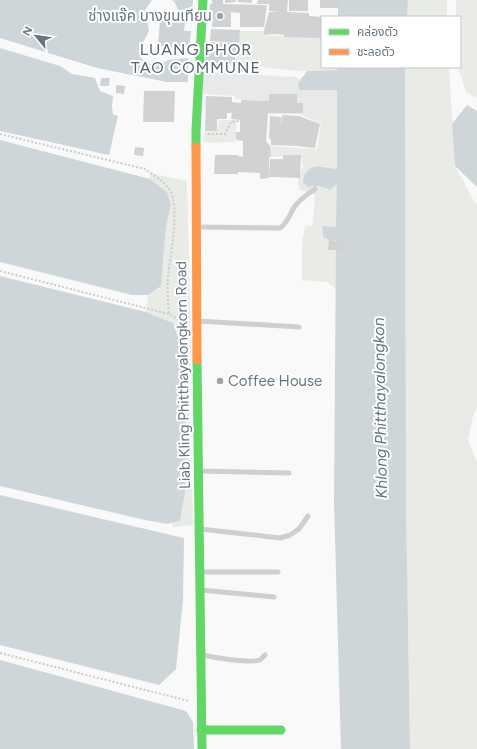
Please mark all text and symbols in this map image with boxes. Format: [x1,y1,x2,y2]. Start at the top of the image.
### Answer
place label: ช่างแจ๊ค บางขุนเทียน [88,7,212,25]
marker: ช่างแจ๊ค บางขุนเทียน [215,11,225,21]
north arrow [16,16,56,56]
legend [321,16,461,68]
text: N [20,25,35,38]
text: คล่องตัว [357,25,398,39]
district label: LUANG PHOR TAO COMMUNE [131,40,261,77]
text: ชะลอตัว [357,45,395,59]
street label: Liab Kling Phitthayalongkorn Road [172,261,194,489]
water label: Khlong Phitthayalongkon [369,317,391,499]
place label: Coffee House [228,372,322,390]
marker: Coffee House [215,376,225,386]

